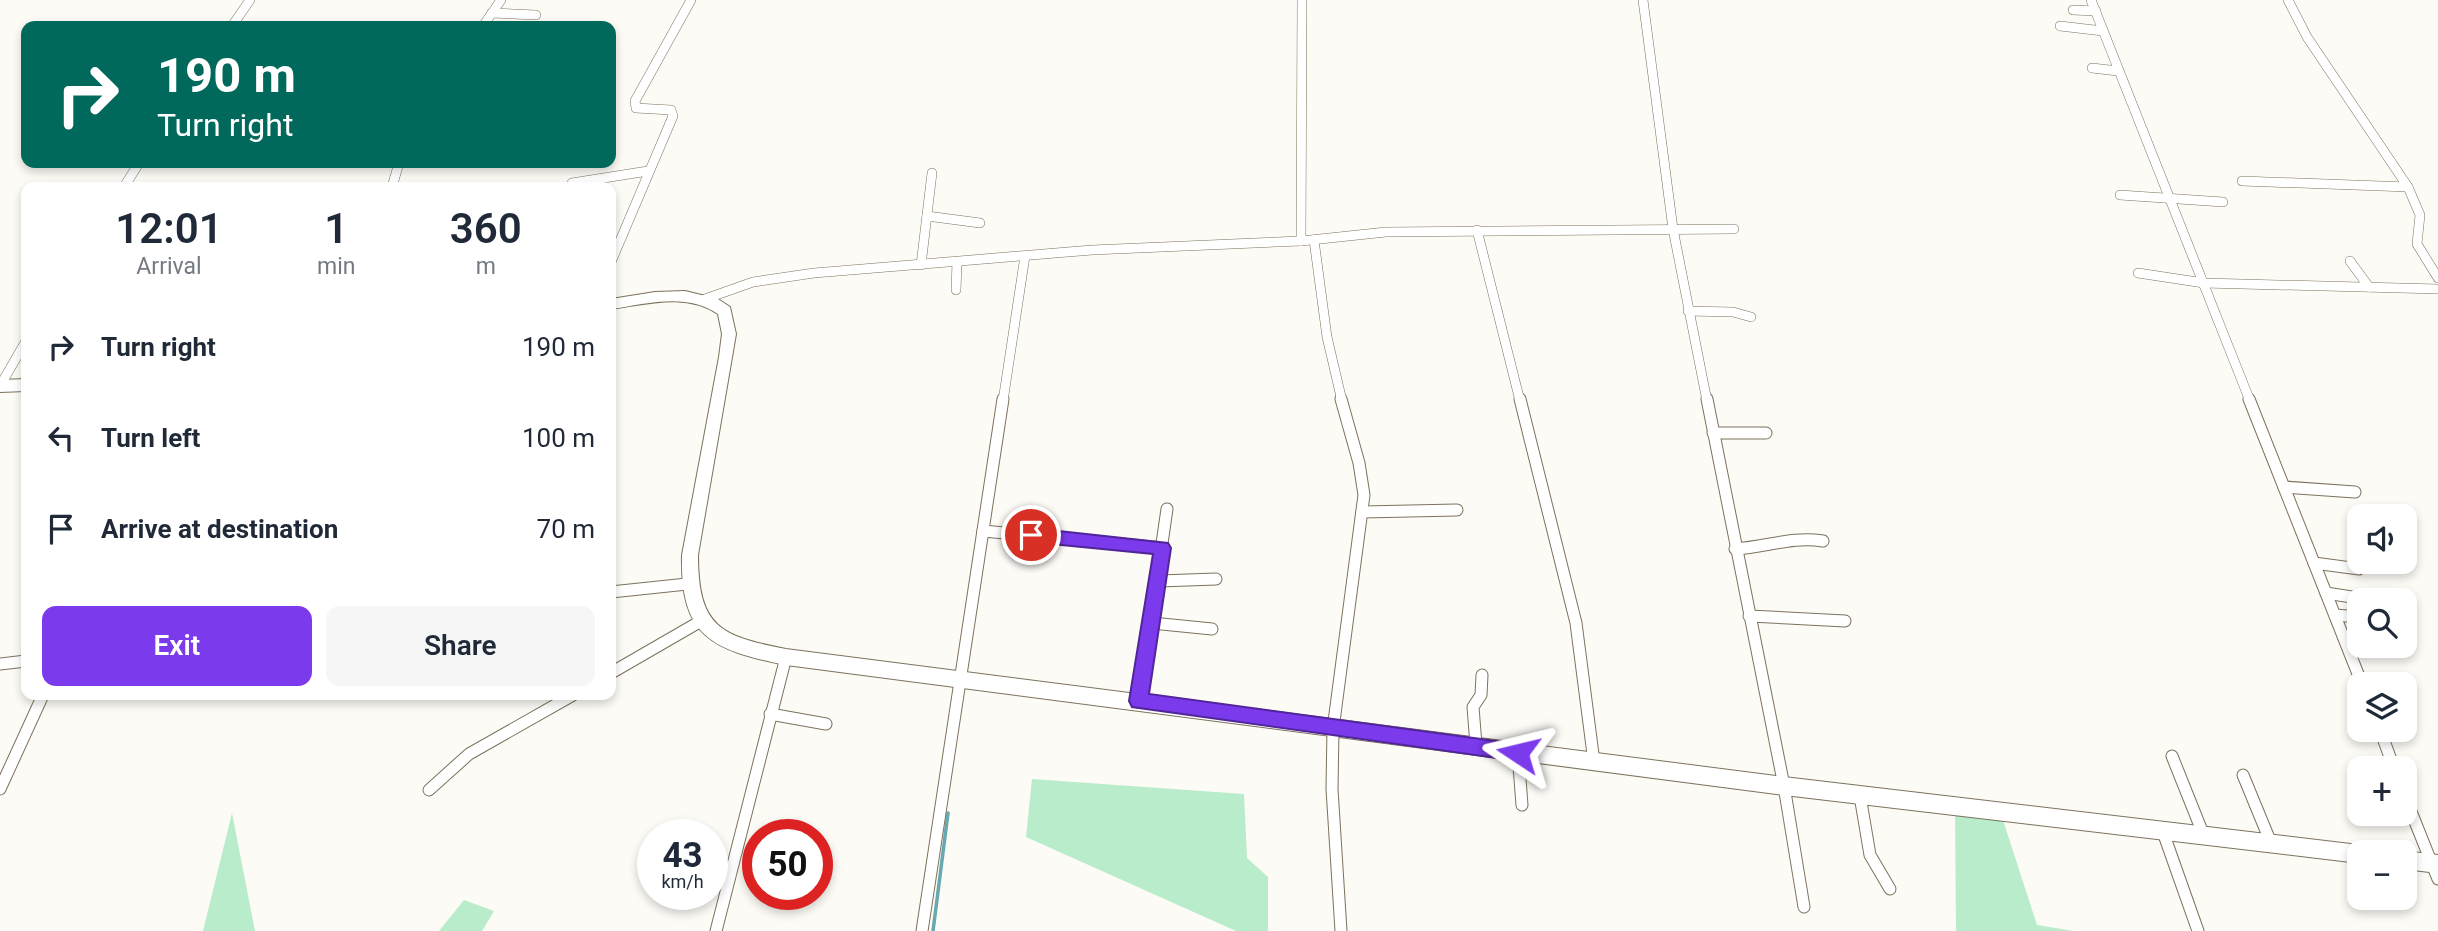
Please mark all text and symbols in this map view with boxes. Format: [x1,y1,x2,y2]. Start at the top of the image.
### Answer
text: 190 m [157,47,296,104]
icon: right [42,49,133,140]
text: Turn right [157,106,293,144]
text: 12:01 [115,204,223,253]
text: 1 [324,204,348,253]
text: 360 [450,204,522,253]
text: Arrival [136,253,202,280]
text: min [317,253,355,280]
text: m [476,253,496,280]
icon: right [42,328,80,366]
text: Turn right [101,332,216,362]
text: 190 m [522,332,595,362]
icon: left [42,419,80,457]
text: Turn left [101,423,200,453]
text: 100 m [522,423,595,453]
map controls [2347,504,2417,910]
button: sound [2347,504,2417,574]
pin [1001,505,1061,565]
icon: arrive [42,510,80,548]
text: Arrive at destination [101,514,338,544]
text: 70 m [537,514,595,544]
icon: arrive [1012,516,1050,554]
button: search [2347,588,2417,658]
button: Exit [42,606,312,686]
button: Share [326,606,595,686]
button: layers [2347,672,2417,742]
position arrow [1481,716,1555,790]
button: + [2347,756,2417,826]
speed limit sign: 50 [742,819,833,910]
text: 43 [662,835,703,876]
button: − [2347,840,2417,910]
text: km/h [661,871,704,892]

